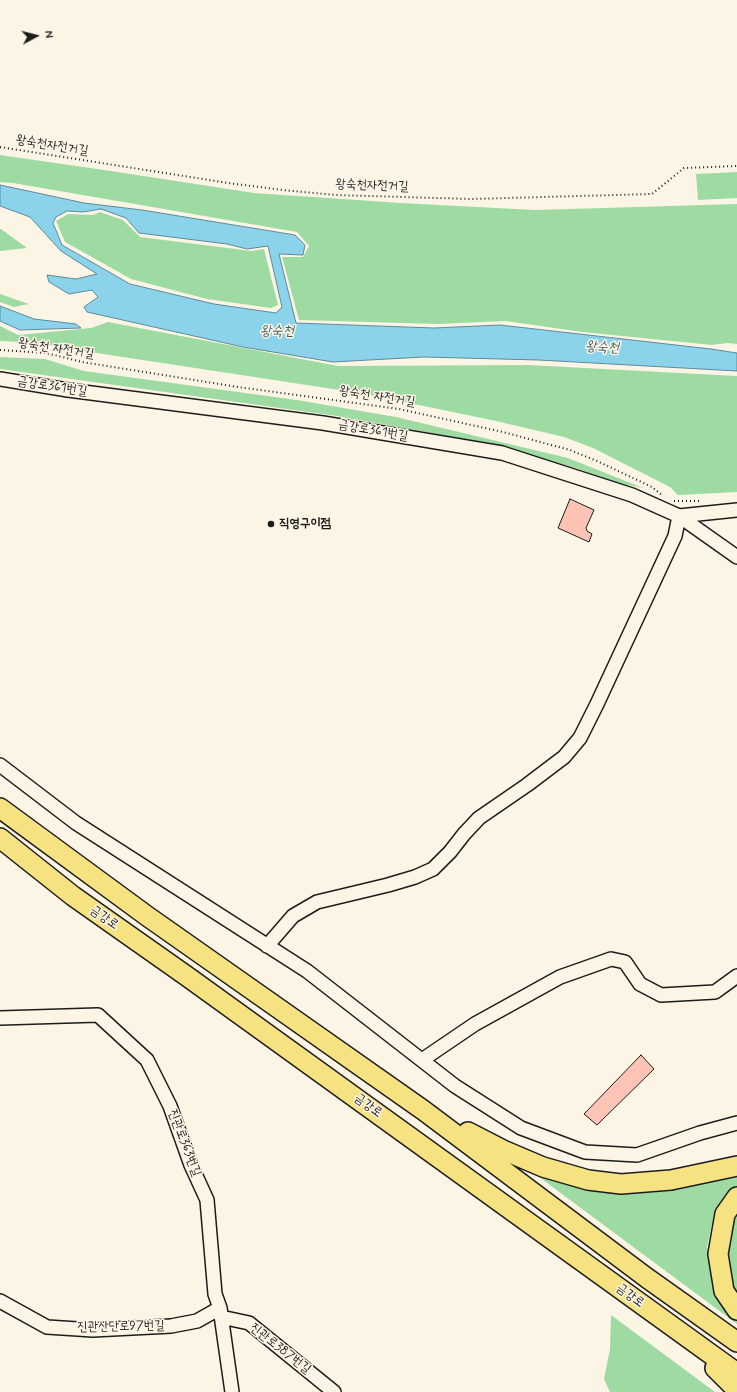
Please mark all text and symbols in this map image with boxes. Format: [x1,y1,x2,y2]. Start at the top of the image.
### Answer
north arrow [16,16,56,56]
text: N [41,30,55,39]
street label: 왕숙천자전거길 [15,133,89,159]
street label: 왕숙천자전거길 [335,177,409,195]
water label: 왕숙천 [260,324,294,340]
street label: 왕숙천 자전거길 [17,335,95,363]
water label: 왕숙천 [585,339,619,357]
street label: 금강로361번길 [16,374,88,400]
street label: 왕숙천 자전거길 [338,383,416,411]
street label: 금강로361번길 [337,417,409,445]
place label: 직영구이점 [279,516,331,532]
marker: 직영구이점 [266,519,276,529]
street label: 금강로 [87,903,121,933]
street label: 금강로 [351,1090,385,1122]
street label: 진관로363번길 [164,1107,204,1179]
street label: 금강로 [613,1280,647,1312]
street label: 진관산단로97번길 [77,1318,165,1336]
street label: 진관로387번길 [246,1320,314,1378]

